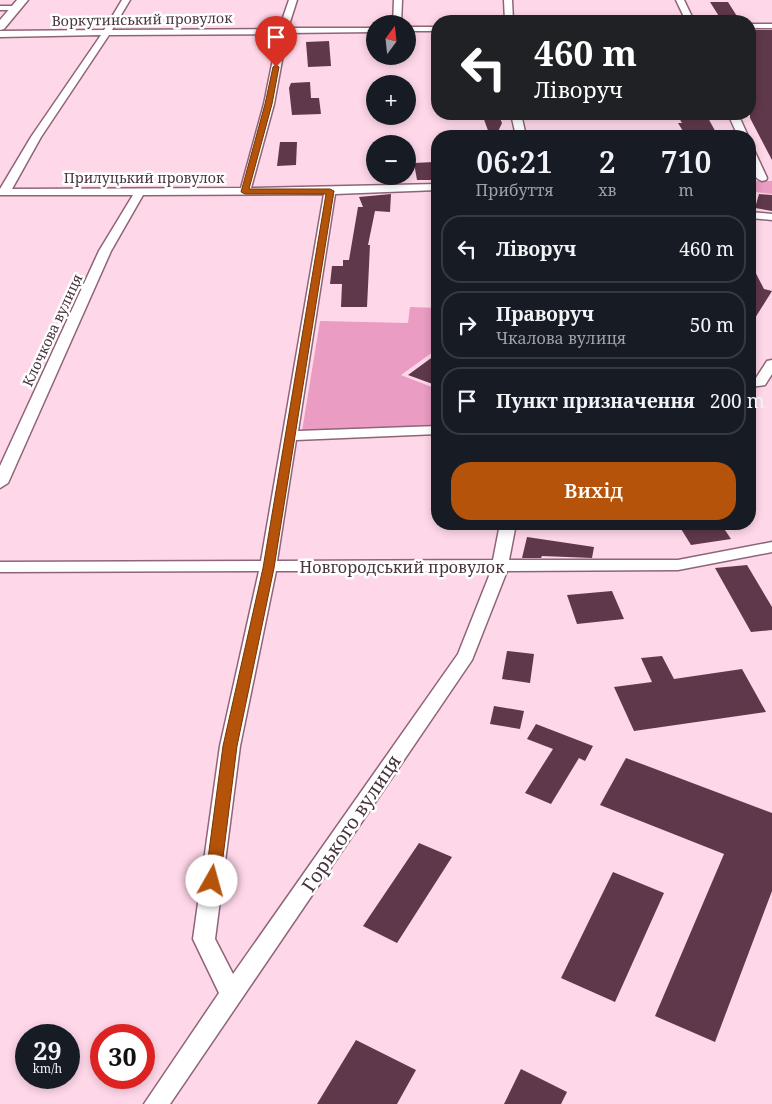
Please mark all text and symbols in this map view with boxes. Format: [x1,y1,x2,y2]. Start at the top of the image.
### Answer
street label: Воркутинський провулок [51,8,233,30]
north arrow [366,15,416,65]
map controls [366,15,416,185]
pin [255,16,297,67]
icon: arrive [262,23,290,51]
text: 460 m [534,29,637,76]
icon: left [451,35,516,100]
text: Ліворуч [534,74,623,104]
button: + [366,75,416,125]
button: − [366,135,416,185]
text: 06:21 [476,141,553,182]
text: 2 [599,141,616,182]
text: 710 [661,141,711,182]
street label: Прилуцький провулок [64,168,225,187]
text: Прибуття [476,179,554,201]
text: хв [598,179,616,201]
text: m [679,179,694,201]
icon: left [453,235,481,263]
text: Ліворуч [496,236,576,262]
text: 460 m [679,236,734,262]
street label: Клочкова вулиця [18,271,86,389]
text: Праворуч [496,301,594,327]
icon: right [453,311,481,339]
text: 50 m [690,312,734,338]
text: Чкалова вулиця [496,327,626,349]
icon: arrive [453,387,481,415]
text: Пункт призначення [496,388,695,414]
text: 200 m [710,388,765,414]
button: Вихід [451,462,736,520]
street label: Новгородський провулок [299,556,505,578]
street label: Горького вулиця [295,749,407,897]
position arrow [185,854,237,906]
speed limit sign: 30 [90,1024,155,1089]
text: 29 [33,1033,62,1067]
text: km/h [33,1060,62,1077]

